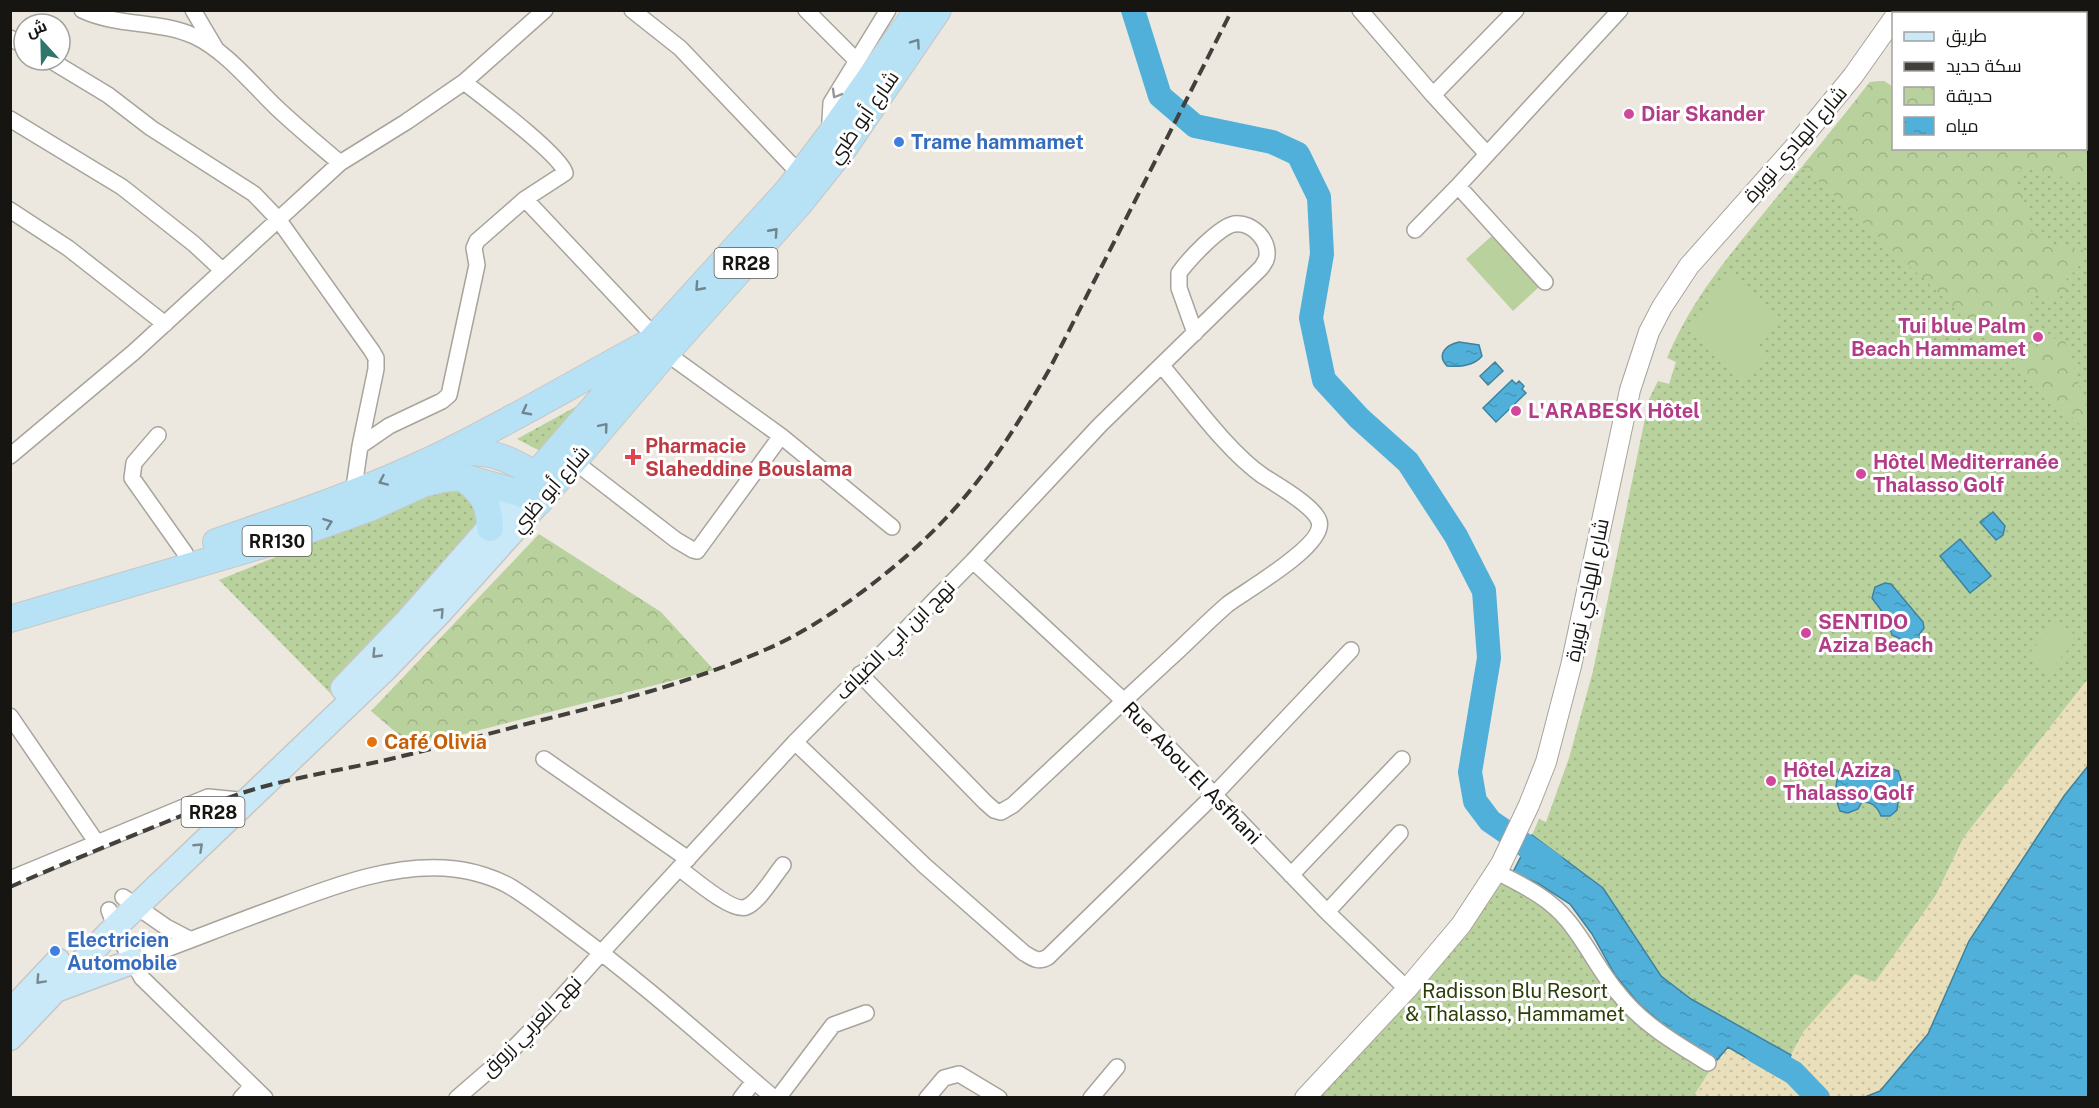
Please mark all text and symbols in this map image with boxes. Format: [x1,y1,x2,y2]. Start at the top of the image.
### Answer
north arrow [12,12,72,72]
legend [1892,12,2087,150]
text: ش [23,16,50,41]
text: طريق [1946,25,1987,48]
one-way arrow [909,39,920,50]
text: سكة حديد [1946,55,2022,76]
street label: شارع أبو ظبي [822,66,907,170]
street label: شارع الهادي نويرة [1738,81,1855,210]
text: حديقة [1946,85,1992,106]
one-way arrow [832,88,843,98]
place label: Diar Skander [1641,102,1765,126]
marker: Diar Skander [1622,107,1636,121]
text: مياه [1946,115,1979,136]
place label: Trame hammamet [911,130,1084,154]
marker: Trame hammamet [892,135,906,149]
one-way arrow [767,228,778,239]
road number: RR28 [714,248,777,278]
one-way arrow [696,280,707,291]
place label: Tui blue Palm Beach Hammamet [1851,314,2026,361]
marker: Tui blue Palm Beach Hammamet [2031,330,2045,344]
place label: L'ARABESK Hôtel [1528,399,1700,423]
one-way arrow [522,404,532,415]
marker: L'ARABESK Hôtel [1509,404,1523,418]
one-way arrow [597,423,608,434]
place label: Pharmacie Slaheddine Bouslama [645,434,852,481]
street label: شارع أبو ظبي [506,440,597,540]
marker: Pharmacie Slaheddine Bouslama [626,450,640,464]
place label: Hôtel Mediterranée Thalasso Golf [1873,450,2059,497]
marker: Hôtel Mediterranée Thalasso Golf [1854,467,1868,481]
one-way arrow [378,474,389,486]
street label: شارع الهادي نويرة [1560,516,1618,665]
one-way arrow [321,518,332,530]
road number: RR130 [242,526,312,556]
street label: نهج ابن ابي الضياف [830,575,963,708]
one-way arrow [433,609,444,620]
place label: SENTIDO Aziza Beach [1818,610,1933,657]
marker: SENTIDO Aziza Beach [1799,626,1813,640]
one-way arrow [372,647,383,658]
street label: Rue Abou El Asfhani [1118,697,1266,849]
place label: Café Olivia [384,730,487,754]
marker: Café Olivia [365,735,379,749]
place label: Hôtel Aziza Thalasso Golf [1783,758,1914,805]
marker: Hôtel Aziza Thalasso Golf [1764,774,1778,788]
road number: RR28 [182,797,244,827]
one-way arrow [193,843,203,854]
place label: Electricien Automobile [67,928,177,975]
marker: Electricien Automobile [48,944,62,958]
street label: نهج العربي زروق [476,971,589,1084]
one-way arrow [36,974,47,984]
park label: Radisson Blu Resort & Thalasso, Hammamet [1405,979,1625,1026]

